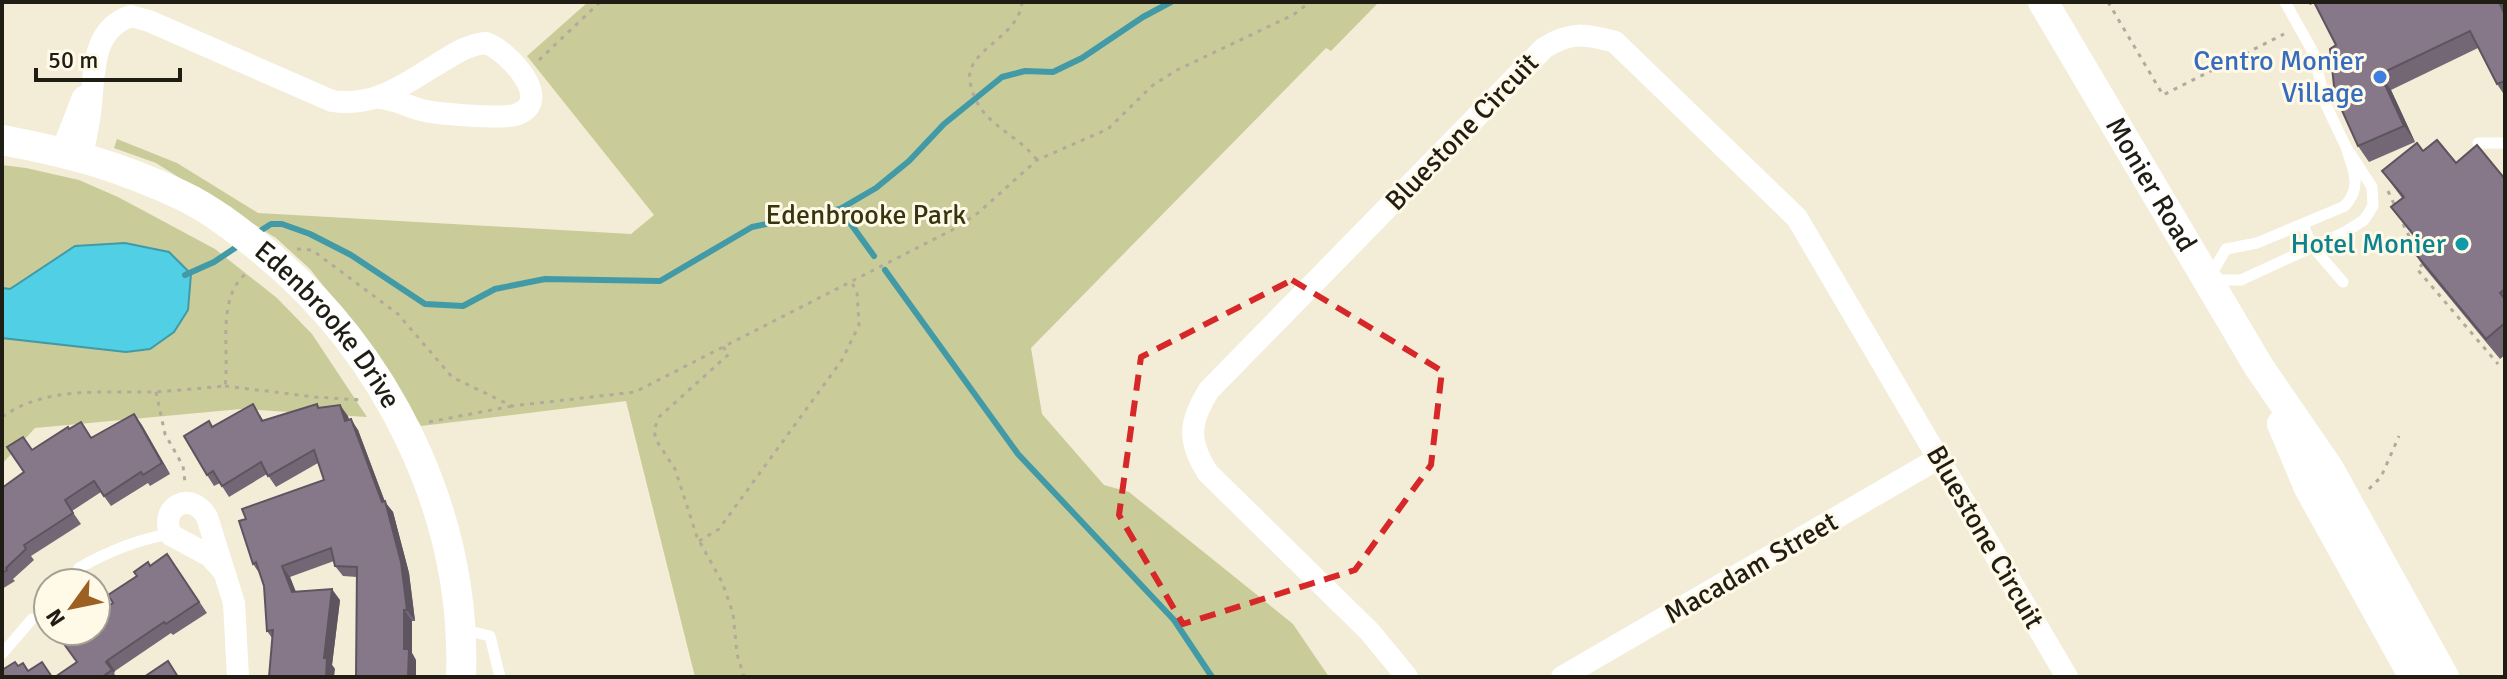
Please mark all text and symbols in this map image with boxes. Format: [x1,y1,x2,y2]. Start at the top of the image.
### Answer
scale bar [36,32,180,82]
place label: Centro Monier Village [2193,44,2365,110]
text: 50 m [48,45,98,75]
street label: Bluestone Circuit [1378,46,1546,218]
marker: Centro Monier Village [2371,68,2389,86]
street label: Monier Road [2098,111,2204,258]
park label: Edenbrooke Park [766,198,966,232]
place label: Hotel Monier [2291,227,2447,261]
street label: Edenbrooke Drive [248,234,408,414]
marker: Hotel Monier [2453,235,2471,253]
street label: Bluestone Circuit [1919,439,2051,635]
street label: Macadam Street [1658,505,1844,631]
north arrow [32,567,112,647]
text: N [40,604,71,631]

